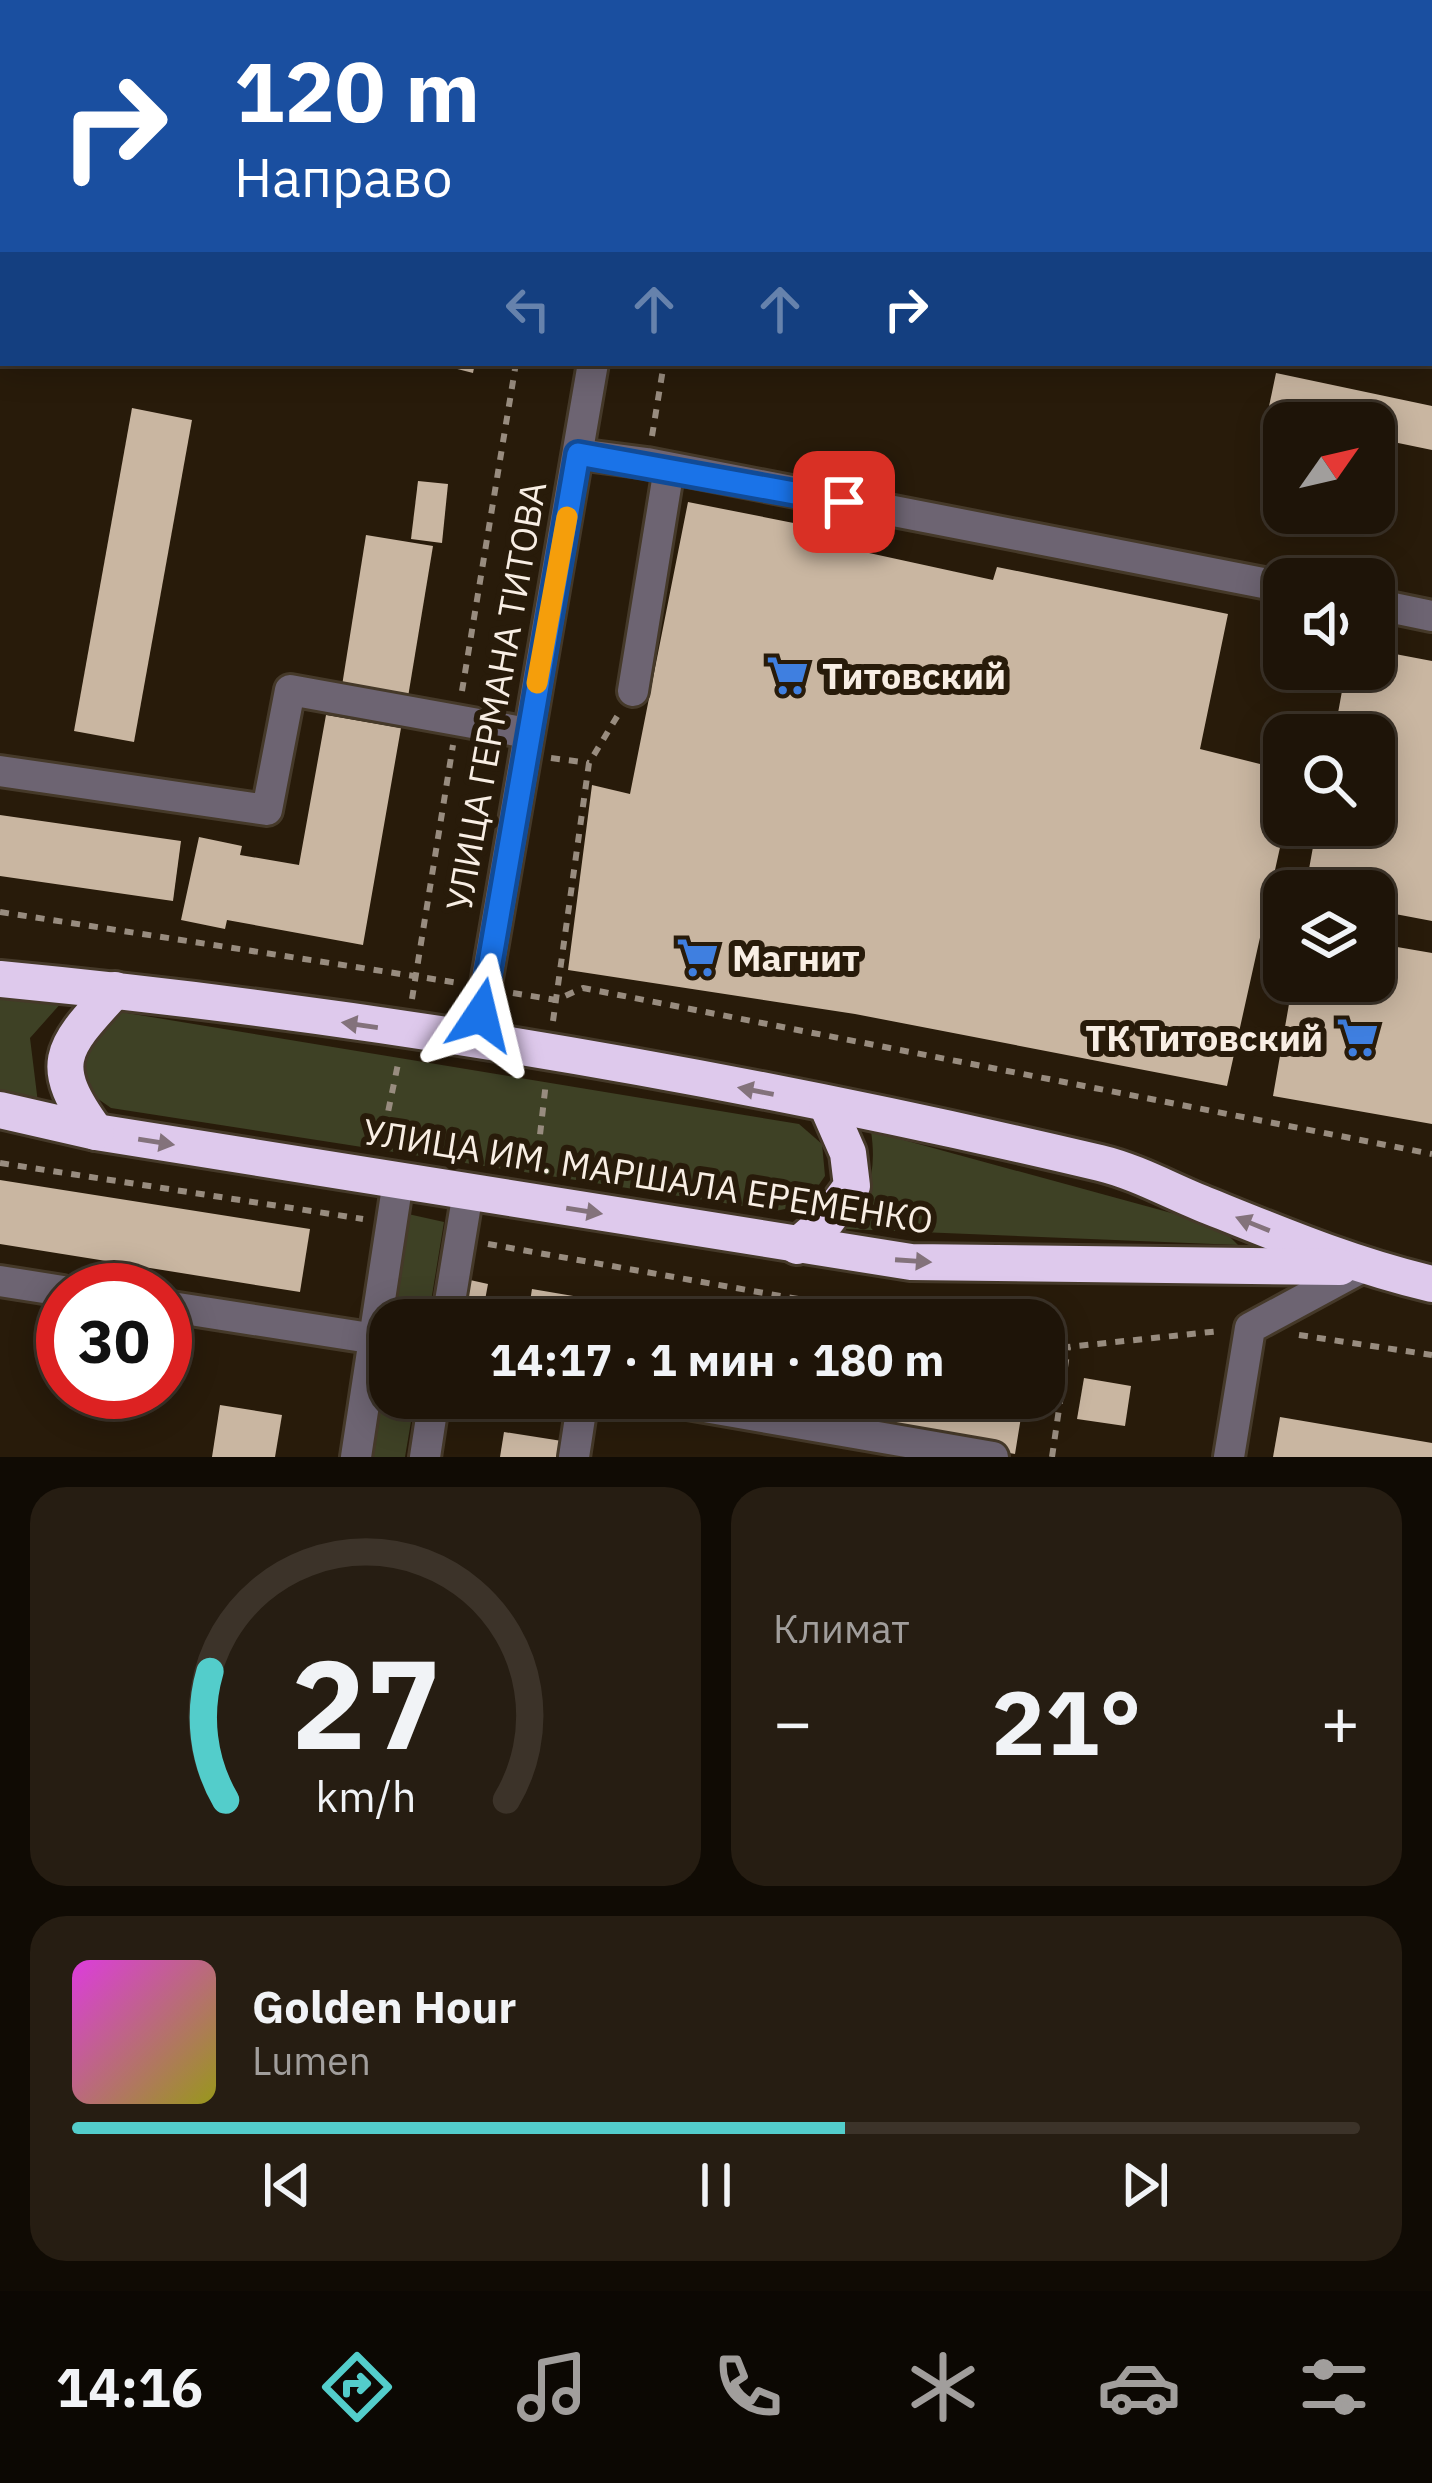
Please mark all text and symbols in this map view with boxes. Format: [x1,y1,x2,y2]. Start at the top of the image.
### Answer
text: 120 m [234,36,480,145]
icon: right [36,48,192,204]
text: Направо [234,142,452,212]
icon: left [495,276,561,342]
icon: ahead [621,276,687,342]
icon: ahead [747,276,813,342]
icon: right [873,276,939,342]
north arrow [1263,402,1395,534]
map controls [1263,402,1395,1002]
pin [793,451,895,553]
icon: arrive [811,469,877,535]
street label: УЛИЦА ГЕРМАНА ТИТОВА [435,477,556,914]
button: sound [1263,558,1395,690]
place label: Титовский [822,652,1006,699]
supermarket icon: Титовский [765,653,811,699]
button: search [1263,714,1395,846]
button: layers [1263,870,1395,1002]
place label: Магнит [732,934,860,981]
supermarket icon: Магнит [675,935,721,981]
position arrow [418,952,544,1078]
place label: ТК Титовский [1085,1014,1323,1061]
one-way arrow [341,1015,378,1034]
supermarket icon: ТК Титовский [1334,1015,1380,1061]
one-way arrow [737,1080,774,1099]
street label: УЛИЦА ИМ. МАРШАЛА ЕРЕМЕНКО [360,1107,936,1244]
one-way arrow [137,1133,175,1152]
one-way arrow [565,1203,603,1221]
one-way arrow [1234,1214,1270,1233]
one-way arrow [894,1252,932,1271]
speed limit sign: 30 [36,1263,192,1419]
text: 14:17 · 1 мин · 180 m [490,1330,944,1388]
text: Климат [773,1603,910,1654]
text: 27 [291,1621,440,1783]
text: 21° [991,1663,1142,1780]
text: − [773,1678,813,1764]
text: + [1320,1678,1360,1764]
text: km/h [315,1767,416,1823]
text: Golden Hour [252,1977,516,2035]
text: Lumen [252,2035,371,2086]
icon: previous [254,2152,320,2218]
icon: pause [683,2152,749,2218]
icon: next [1112,2152,1178,2218]
icon: directions [315,2345,399,2429]
icon: music [510,2345,594,2429]
icon: phone [706,2345,790,2429]
icon: climate [901,2345,985,2429]
icon: car [1097,2345,1181,2429]
icon: filters [1292,2345,1376,2429]
text: 14:16 [56,2352,203,2422]

